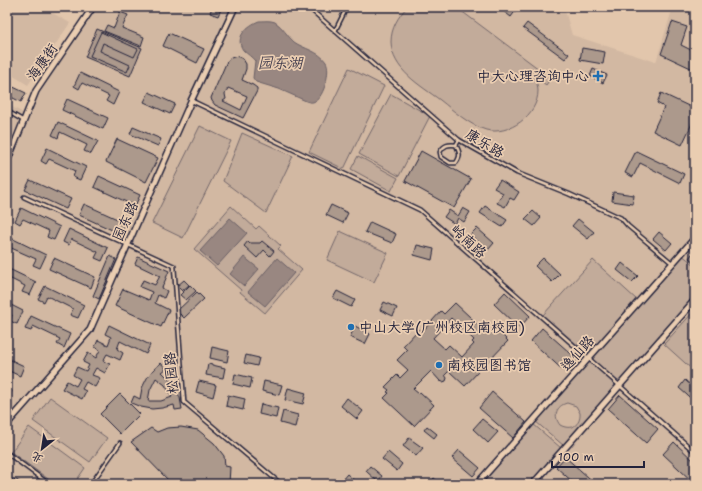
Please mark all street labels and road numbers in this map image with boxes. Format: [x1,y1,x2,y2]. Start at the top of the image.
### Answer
street label: 海康街 [23,40,61,84]
street label: 康乐路 [462,124,508,162]
street label: 园东路 [108,198,142,244]
street label: 岭南路 [447,220,491,262]
street label: 逸仙路 [556,331,598,375]
street label: 松园路 [160,351,182,395]

